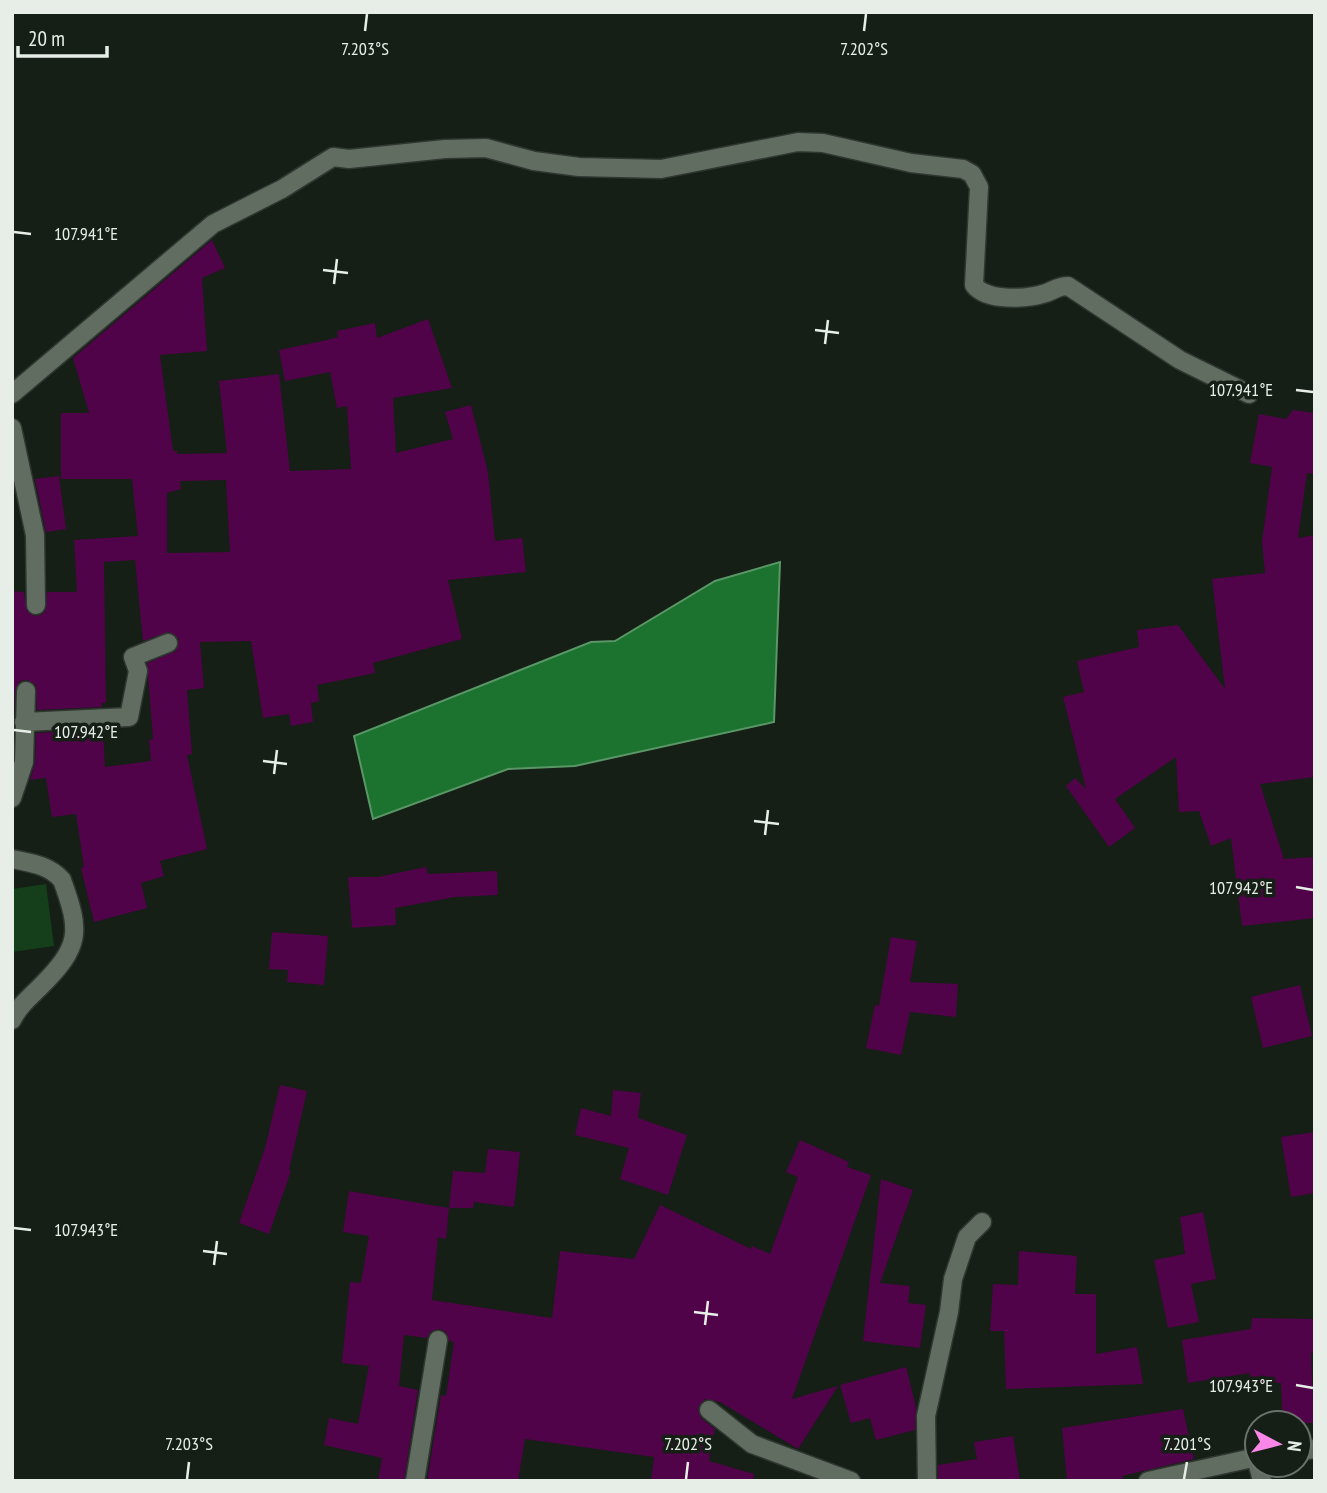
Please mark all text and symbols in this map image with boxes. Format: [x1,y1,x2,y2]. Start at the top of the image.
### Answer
scale bar [18,14,107,58]
text: 20 m [28,25,65,52]
text: 7.203°S [341,37,389,60]
text: 7.202°S [840,37,888,60]
text: 107.941°E [54,222,118,245]
text: 107.941°E [1209,378,1273,401]
text: 107.942°E [54,720,118,743]
text: 107.942°E [1209,876,1273,899]
text: 107.943°E [54,1218,118,1241]
text: 107.943°E [1209,1374,1273,1397]
north arrow [1243,1409,1313,1479]
text: 7.203°S [165,1432,213,1455]
text: 7.202°S [664,1432,712,1455]
text: 7.201°S [1163,1432,1211,1455]
text: N [1282,1440,1307,1453]

